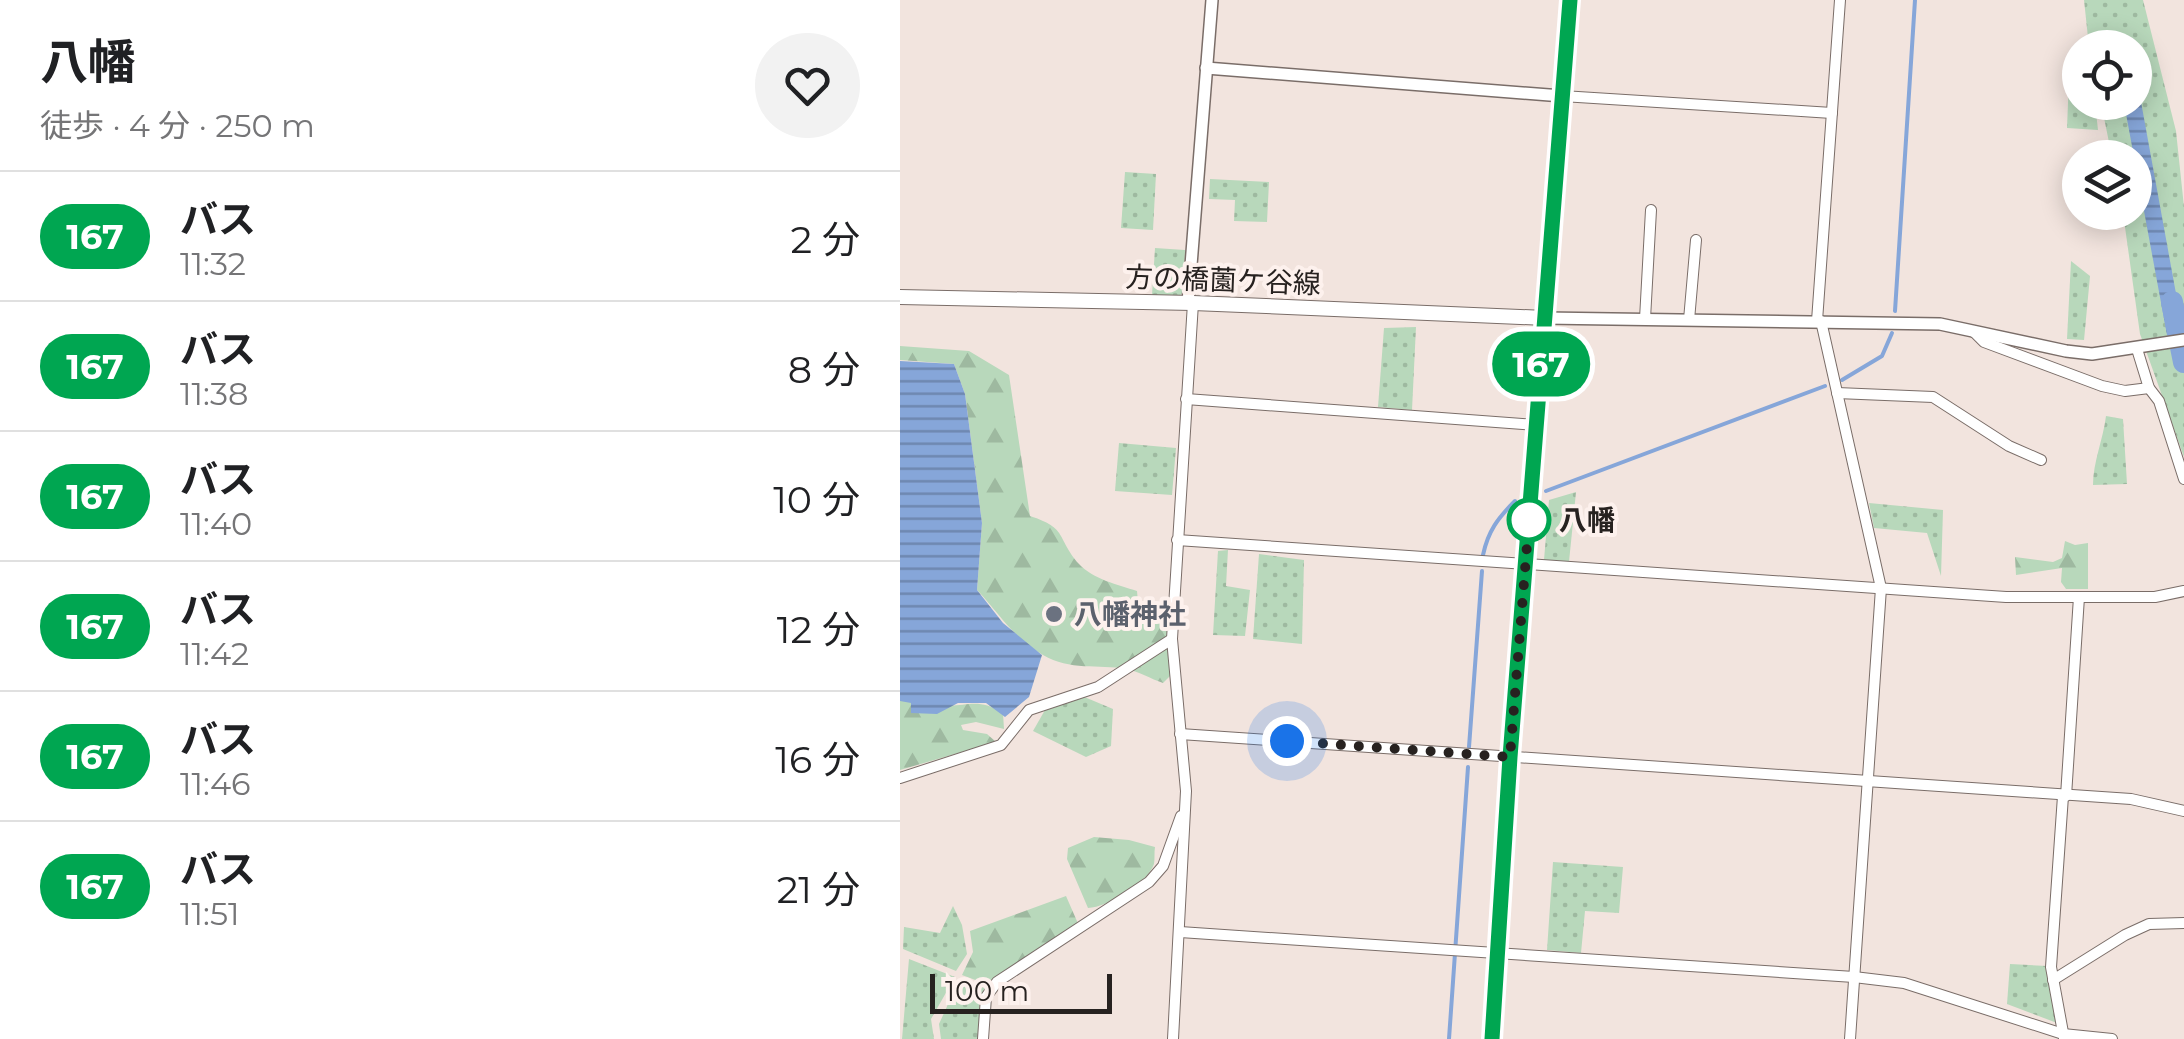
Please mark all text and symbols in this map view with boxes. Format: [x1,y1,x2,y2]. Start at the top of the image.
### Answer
map controls [2062,30,2152,230]
button: locate [2062,30,2152,120]
text: 八幡 [40,33,136,91]
button: heart [755,33,860,138]
text: 徒歩 · 4 分 · 250 m [40,106,315,145]
button: layers [2062,140,2152,230]
text: バス [180,196,256,243]
text: 167 [66,215,124,258]
text: 2 分 [790,216,860,263]
text: 11:32 [180,244,246,283]
street label: 方の橋薗ケ谷線 [1124,260,1322,300]
text: バス [180,326,256,373]
line badge: 167 [1484,332,1598,396]
text: 167 [1512,343,1570,386]
text: 167 [66,345,124,388]
text: 8 分 [788,346,860,393]
text: 11:38 [180,374,248,413]
text: バス [180,456,256,503]
text: 167 [66,475,124,518]
text: 10 分 [773,476,860,523]
marker: 八幡 [1508,499,1550,541]
place label: 八幡 [1559,503,1615,537]
text: 11:40 [180,504,252,543]
text: バス [180,586,256,633]
place label: 八幡神社 [1074,597,1186,631]
marker: 八幡神社 [1043,603,1065,625]
text: 167 [66,605,124,648]
text: 12 分 [777,606,860,653]
text: 11:42 [180,634,249,673]
text: バス [180,716,256,763]
your location [1262,716,1312,766]
text: 167 [66,735,124,778]
text: 16 分 [775,736,860,783]
text: 11:46 [180,764,251,803]
text: バス [180,846,256,893]
text: 167 [66,865,124,908]
text: 21 分 [777,866,860,913]
text: 11:51 [180,894,240,933]
scale bar [930,969,1112,1014]
text: 100 m [945,974,1029,1008]

